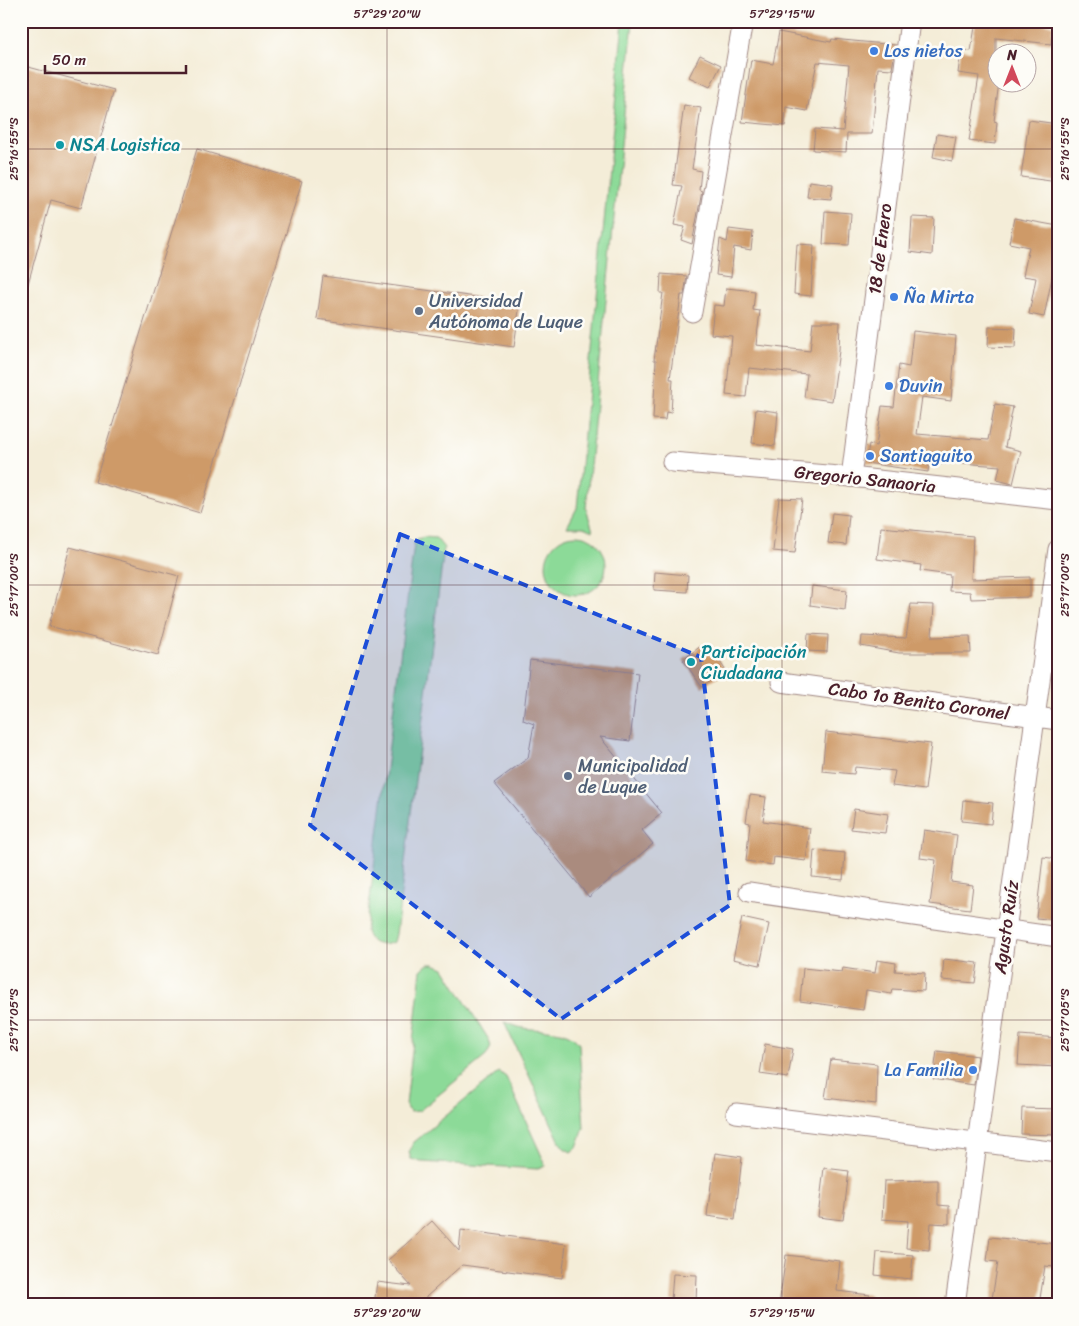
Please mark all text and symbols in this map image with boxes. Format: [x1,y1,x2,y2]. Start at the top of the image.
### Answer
text: 57°29'20"W [354,3,421,25]
text: 57°29'15"W [750,3,815,25]
place label: Los nietos [884,35,963,67]
scale bar [45,42,186,74]
north arrow [986,42,1036,92]
text: N [1006,43,1017,68]
marker: Los nietos [868,45,880,57]
text: 50 m [52,47,87,73]
text: 25°16'55"S [3,117,25,181]
text: 25°16'55"S [1054,117,1076,181]
place label: NSA Logistica [70,129,180,161]
marker: NSA Logistica [54,139,66,151]
street label: 18 de Enero [859,201,901,297]
place label: Ña Mirta [904,281,974,313]
place label: Universidad Autónoma de Luque [428,285,583,338]
marker: Ña Mirta [888,291,900,303]
marker: Universidad Autónoma de Luque [413,305,425,317]
place label: Duvin [899,370,943,402]
marker: Duvin [883,380,895,392]
place label: Santiaguito [880,440,972,472]
marker: Santiaguito [864,450,876,462]
street label: Gregorio Sanaoria [793,456,937,502]
text: 25°17'00"S [3,553,25,617]
text: 25°17'00"S [1054,553,1076,617]
place label: Participación Ciudadana [701,636,807,689]
marker: Participación Ciudadana [685,656,697,668]
street label: Cabo 1o Benito Coronel [826,672,1012,730]
place label: Municipalidad de Luque [578,750,689,803]
marker: Municipalidad de Luque [562,770,574,782]
street label: Agusto Ruíz [983,878,1028,977]
text: 25°17'05"S [3,988,25,1052]
text: 25°17'05"S [1054,988,1076,1052]
place label: La Familia [884,1054,964,1086]
marker: La Familia [967,1064,979,1076]
text: 57°29'20"W [354,1302,421,1324]
text: 57°29'15"W [750,1302,815,1324]

